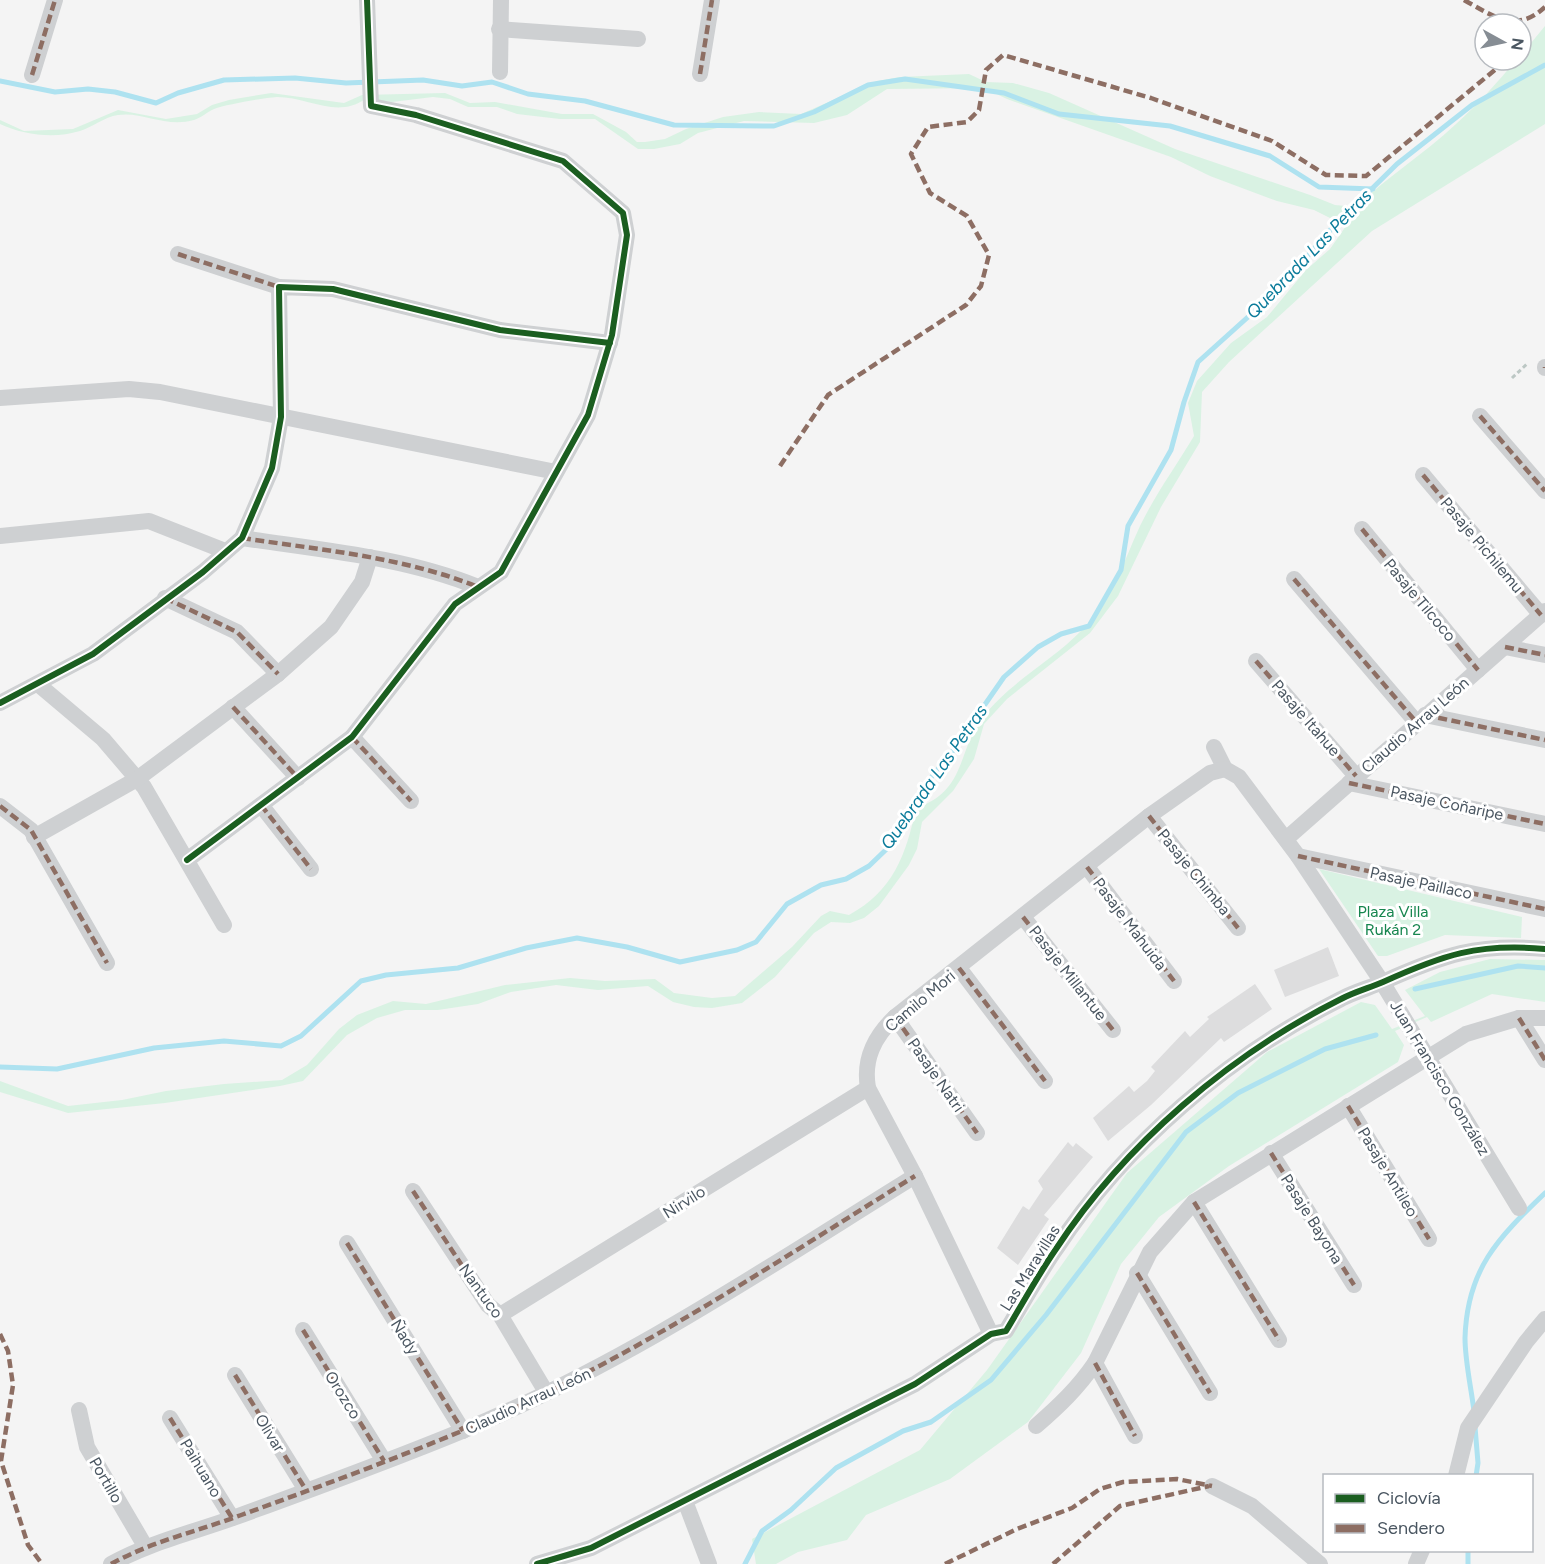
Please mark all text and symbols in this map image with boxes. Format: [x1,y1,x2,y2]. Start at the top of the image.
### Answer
north arrow [1473,12,1533,72]
text: N [1507,37,1528,51]
water label: Quebrada Las Petras [1241,184,1377,323]
street label: Pasaje Pichilemu [1436,493,1528,597]
street label: Pasaje Tilcoco [1380,555,1460,645]
street label: Claudio Arrau León [1357,673,1473,777]
street label: Pasaje Itahue [1268,676,1344,760]
water label: Quebrada Las Petras [876,700,993,854]
street label: Pasaje Coñaripe [1389,782,1506,824]
street label: Pasaje Chimba [1154,825,1234,919]
street label: Pasaje Paillaco [1368,863,1474,903]
street label: Pasaje Mahuida [1089,874,1171,974]
park label: Plaza Villa Rukán 2 [1358,902,1428,939]
street label: Pasaje Millantue [1025,922,1111,1024]
street label: Camilo Mori [881,966,959,1036]
street label: Juan Francisco González [1386,997,1494,1159]
street label: Pasaje Natri [904,1034,968,1116]
street label: Pasaje Antileo [1354,1124,1422,1220]
street label: Pasaje Bayona [1277,1171,1347,1267]
street label: Nirvilo [659,1182,709,1222]
street label: Las Maravillas [996,1222,1064,1314]
street label: Nantuco [455,1260,507,1322]
street label: Ñady [387,1316,424,1359]
street label: Claudio Arrau León [462,1364,594,1438]
street label: Orozco [321,1368,365,1422]
street label: Olivar [251,1410,289,1456]
street label: Paihuano [176,1435,226,1501]
street label: Portillo [85,1454,127,1506]
legend [1323,1474,1533,1552]
text: Ciclovía [1377,1487,1441,1509]
text: Sendero [1377,1517,1445,1539]

